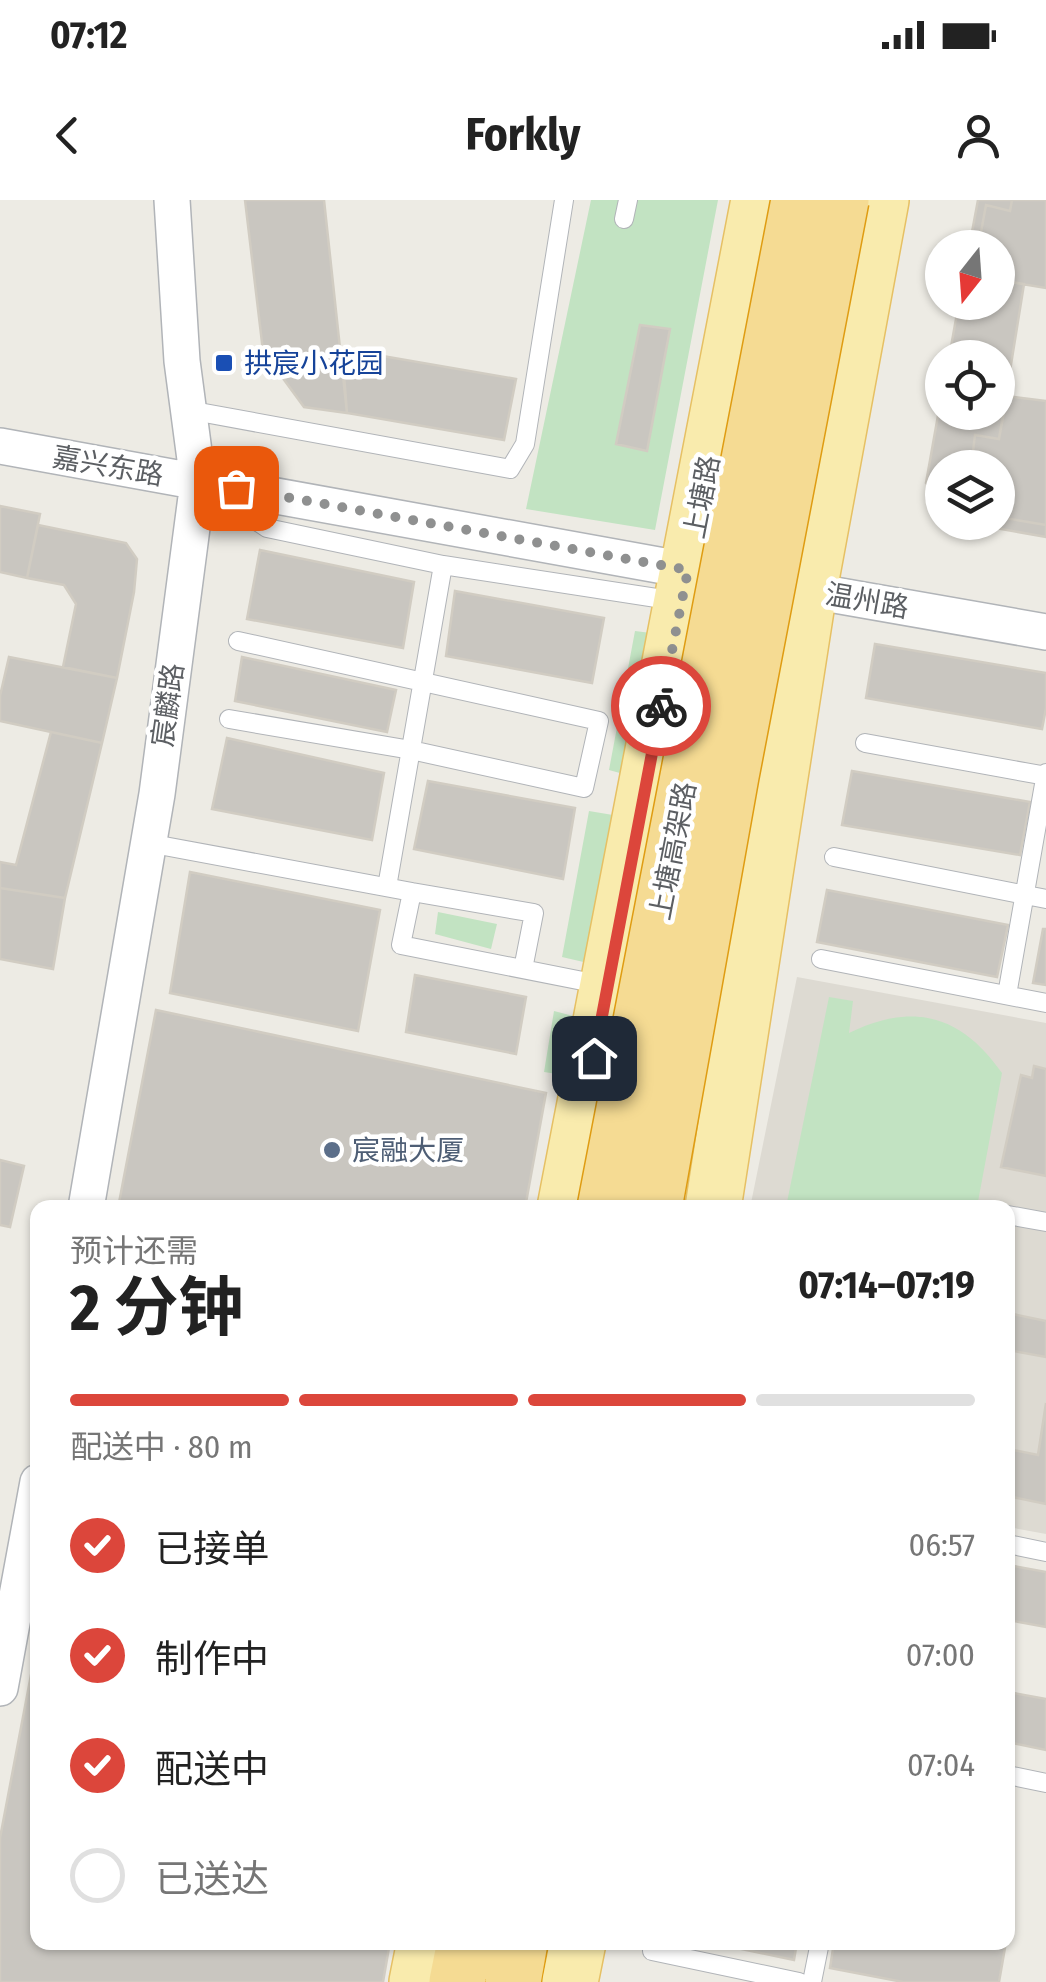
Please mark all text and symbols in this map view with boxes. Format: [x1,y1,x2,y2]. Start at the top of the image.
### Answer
text: 07:12 [50,12,127,58]
icon: back [40,108,95,163]
text: Forkly [466,108,580,162]
icon: person [951,108,1006,163]
north arrow [925,230,1015,320]
map controls [925,230,1015,540]
button: locate [925,340,1015,430]
place label: 拱宸小花园 [244,347,384,380]
marker: 拱宸小花园 [213,352,235,374]
street label: 嘉兴东路 [50,440,166,492]
pin [194,446,279,531]
button: layers [925,450,1015,540]
street label: 上塘路 [678,453,726,541]
icon: bag [209,461,264,516]
street label: 温州路 [823,577,911,625]
courier [611,656,711,756]
street label: 宸麟路 [146,661,190,749]
icon: bike [634,679,689,734]
street label: 上塘高架路 [643,779,703,923]
pin [552,1016,637,1101]
icon: home [567,1031,622,1086]
place label: 宸融大厦 [352,1134,464,1167]
marker: 宸融大厦 [321,1139,343,1161]
text: 预计还需 [70,1232,198,1270]
text: 07:14–07:19 [798,1262,975,1308]
text: 2 分钟 [70,1269,244,1347]
text: 配送中 · 80 m [70,1428,253,1466]
icon: check [70,1518,125,1573]
text: 已接单 [155,1526,269,1572]
text: 06:57 [909,1526,975,1564]
icon: check [70,1628,125,1683]
text: 制作中 [155,1636,269,1682]
text: 07:00 [906,1636,975,1674]
icon: check [70,1738,125,1793]
text: 配送中 [155,1746,269,1792]
text: 07:04 [907,1746,975,1784]
text: 已送达 [155,1856,269,1902]

